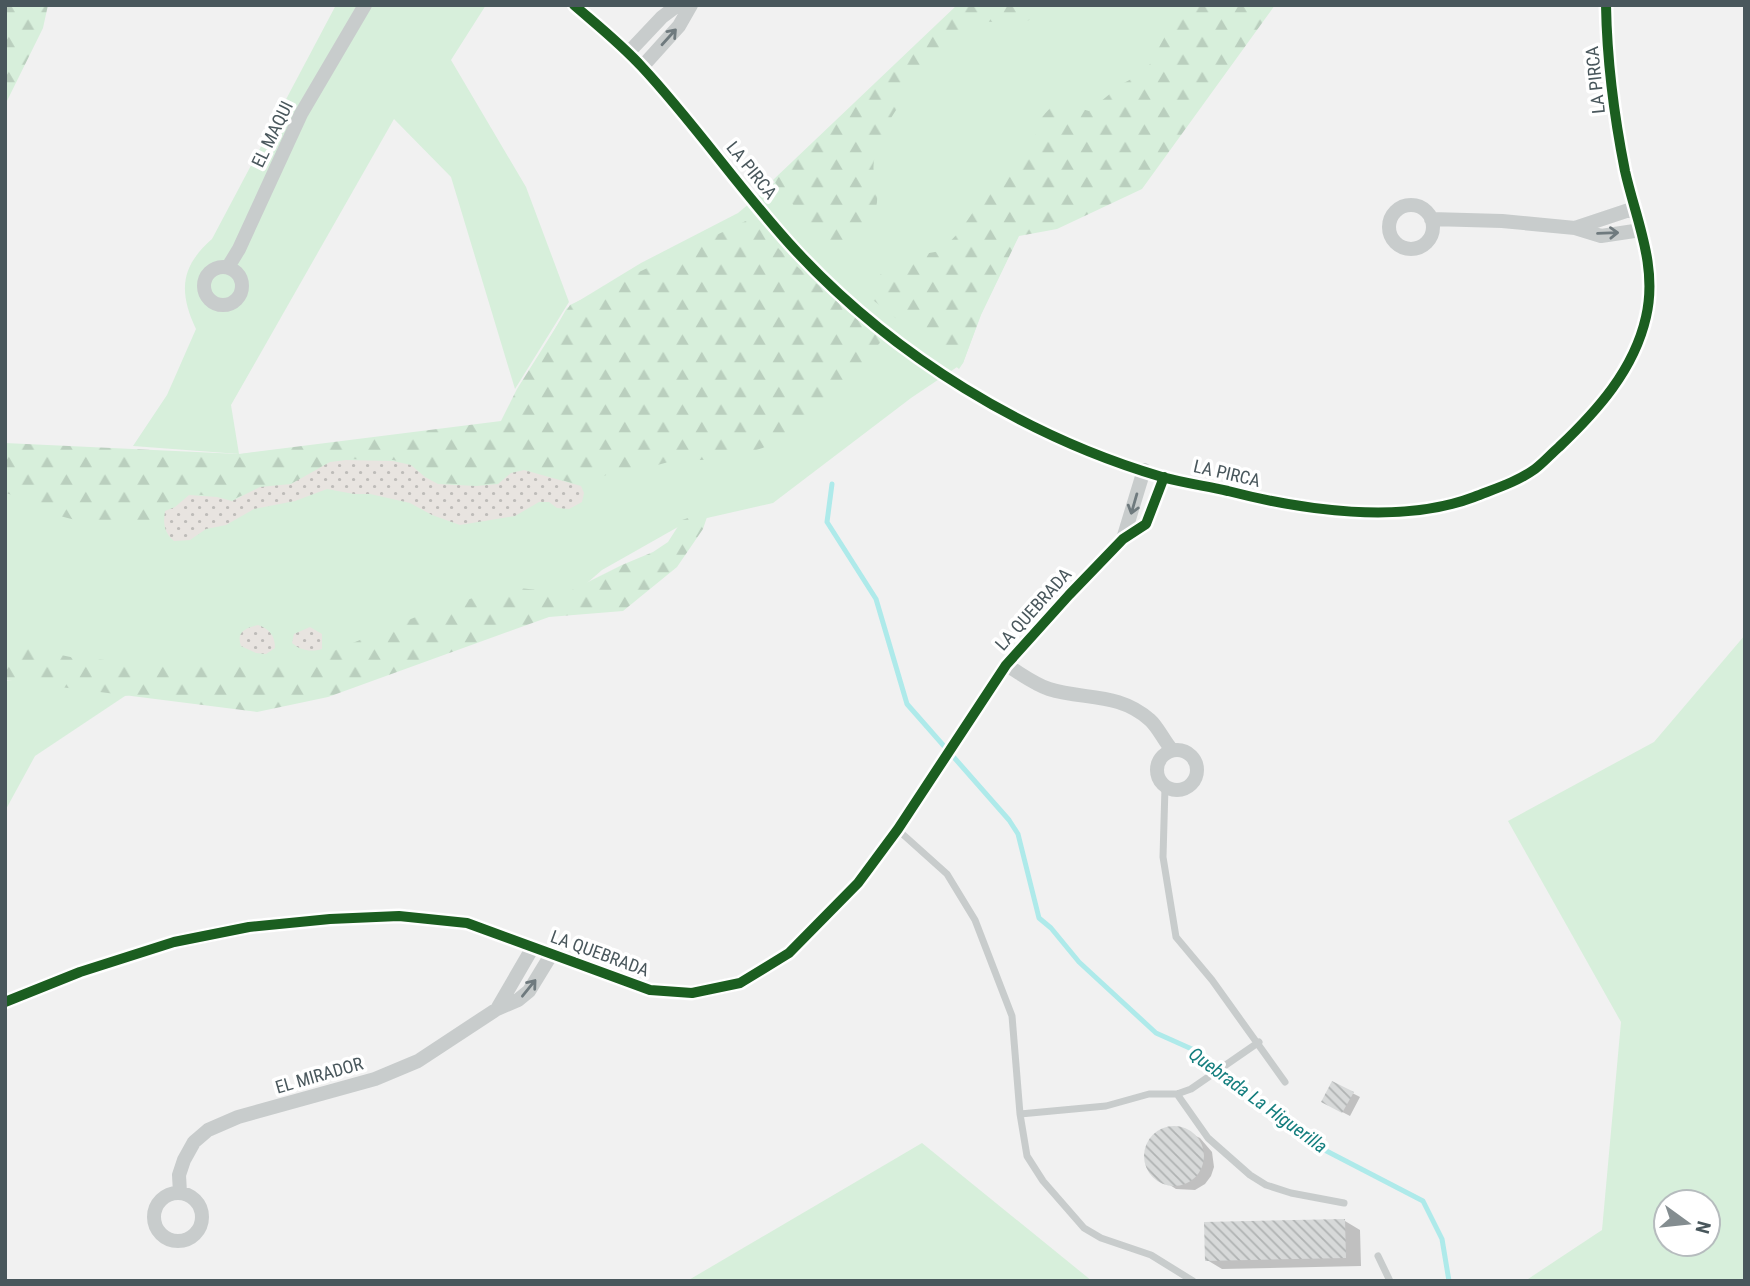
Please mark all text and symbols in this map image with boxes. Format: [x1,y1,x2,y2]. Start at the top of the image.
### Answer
one-way arrow [661,29,677,47]
street label: LA PIRCA [1581,45,1609,115]
street label: EL MAQUI [247,97,297,171]
street label: LA PIRCA [722,137,782,203]
one-way arrow [1596,227,1619,240]
street label: LA PIRCA [1192,455,1263,491]
one-way arrow [1126,493,1139,515]
street label: LA QUEBRADA [991,563,1076,654]
street label: LA QUEBRADA [548,925,653,981]
one-way arrow [521,979,537,997]
water label: Quebrada La Higuerilla [1184,1042,1332,1158]
street label: EL MIRADOR [273,1052,366,1098]
north arrow [1652,1188,1722,1258]
text: N [1690,1219,1716,1236]

